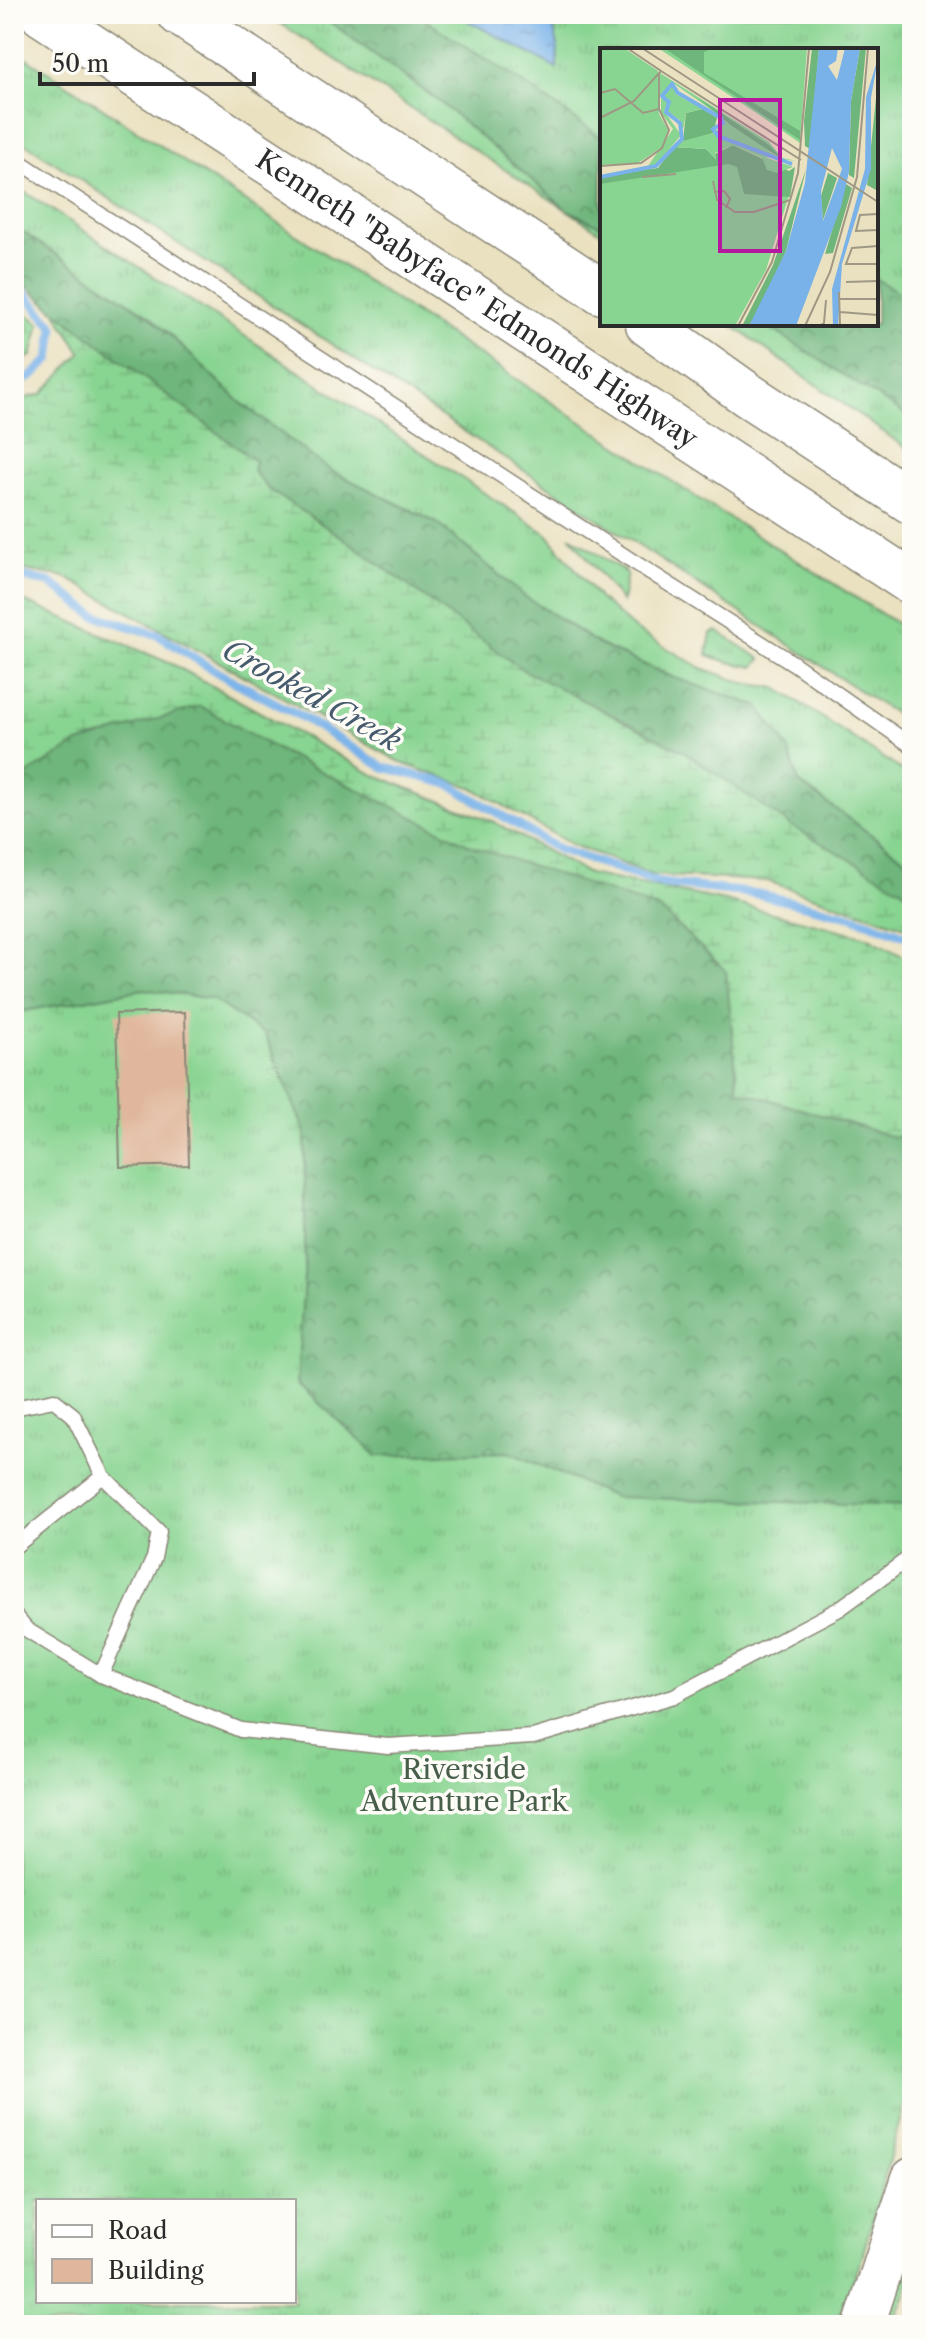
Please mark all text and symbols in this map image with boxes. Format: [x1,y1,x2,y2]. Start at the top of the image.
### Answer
scale bar [40,36,254,86]
inset map [600,48,878,326]
text: 50 m [52,49,109,78]
street label: Kenneth "Babyface" Edmonds Highway [250,142,705,456]
water label: Crooked Creek [216,631,408,759]
park label: Riverside Adventure Park [359,1752,569,1818]
legend [36,2199,296,2303]
text: Road [108,2216,168,2245]
text: Building [108,2256,204,2285]

